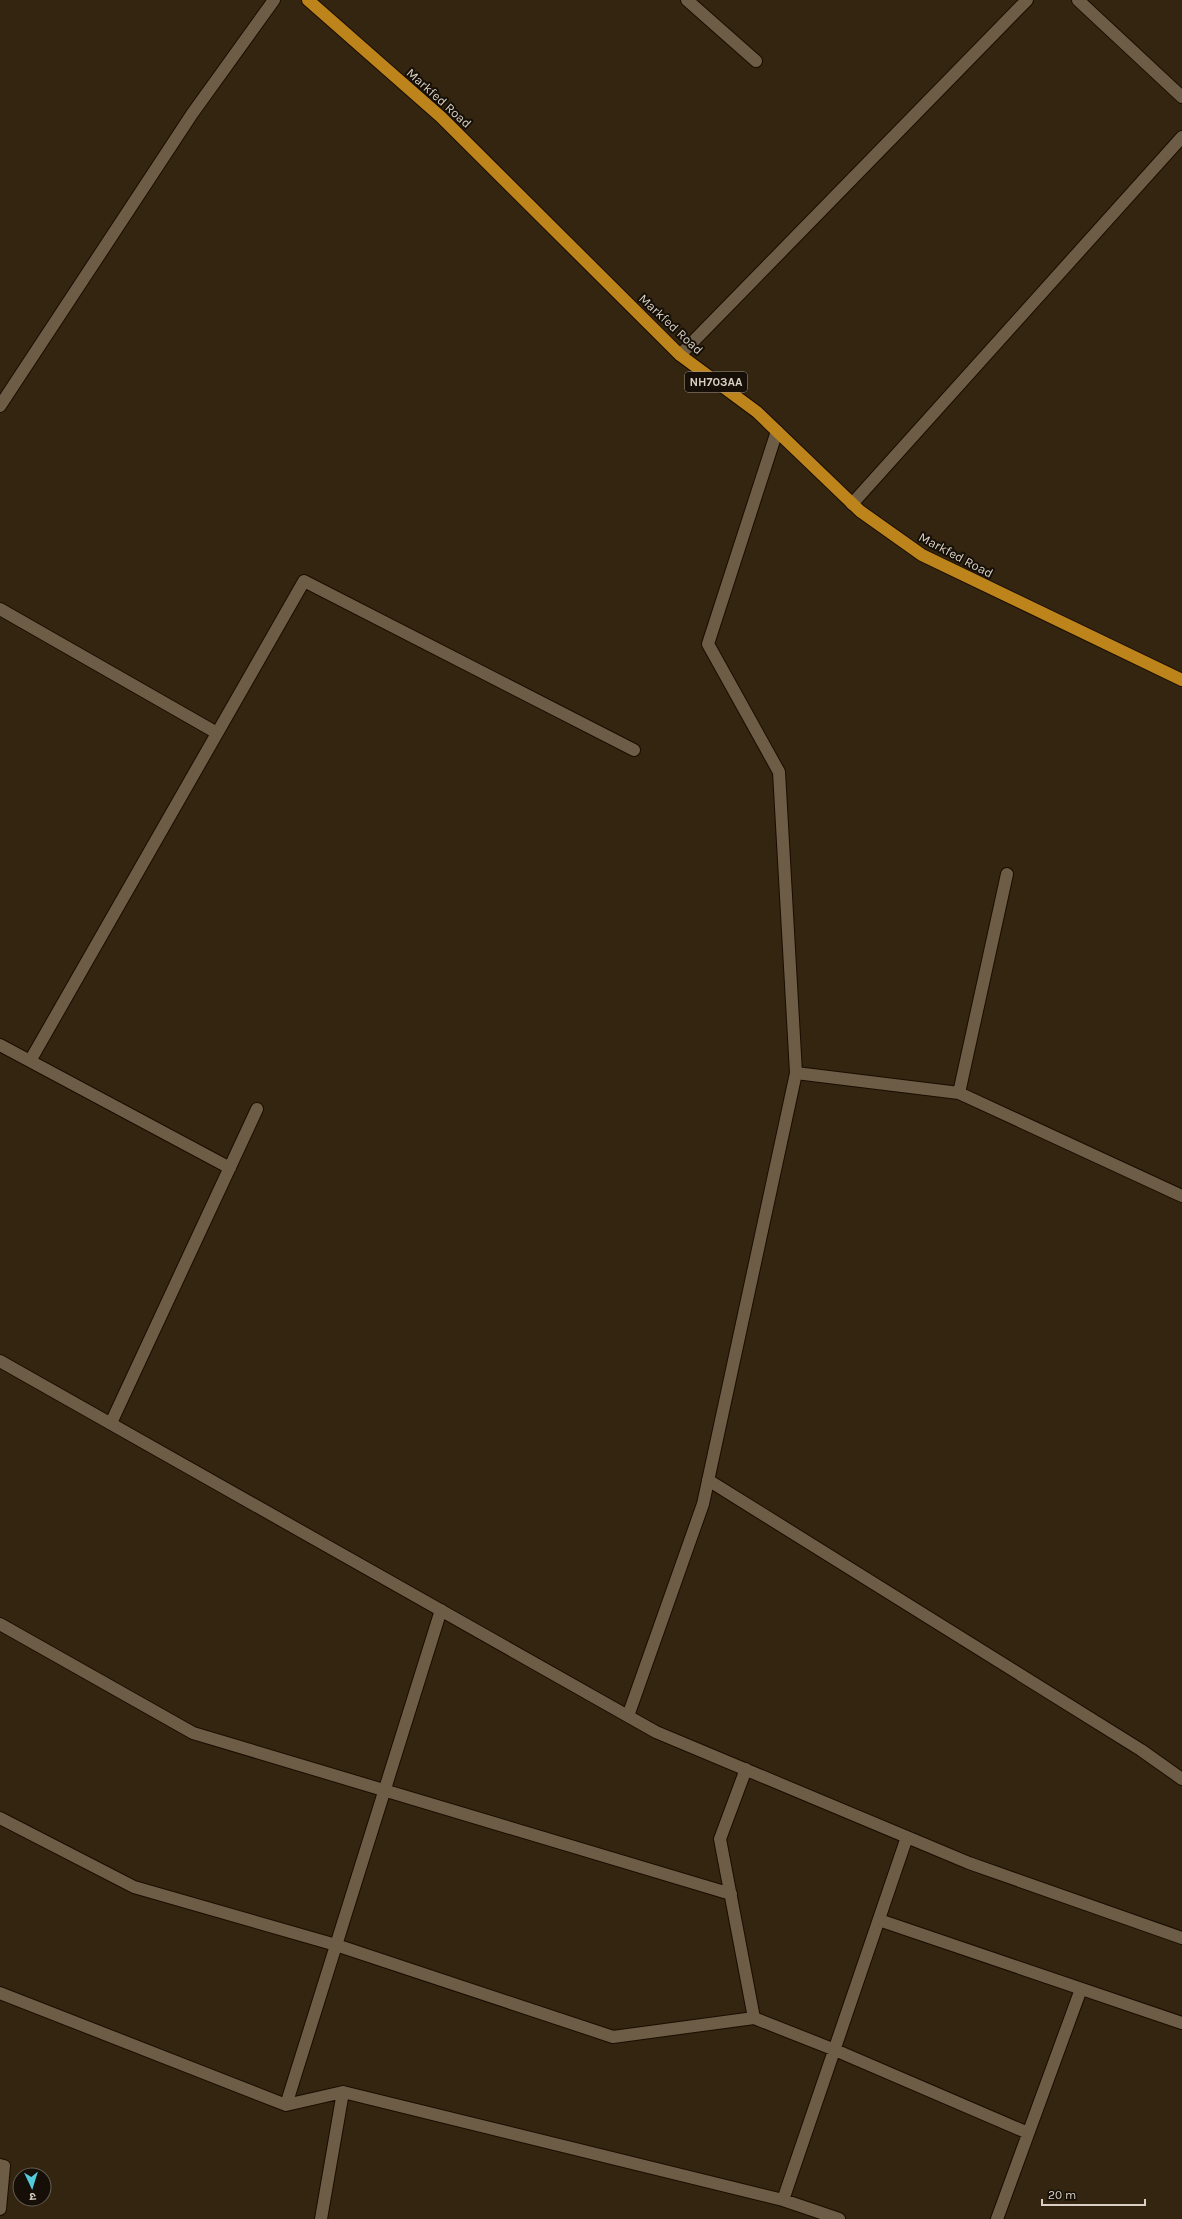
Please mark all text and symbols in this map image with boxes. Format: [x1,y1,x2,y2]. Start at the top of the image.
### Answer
street label: Markfed Road [404,65,474,131]
street label: Markfed Road [636,291,706,357]
road number: NH703AA [685,372,747,392]
street label: Markfed Road [916,529,996,581]
north arrow [12,2167,52,2207]
scale bar [1042,2181,1145,2207]
text: 20 m [1048,2188,1076,2202]
text: उ [28,2190,36,2203]

